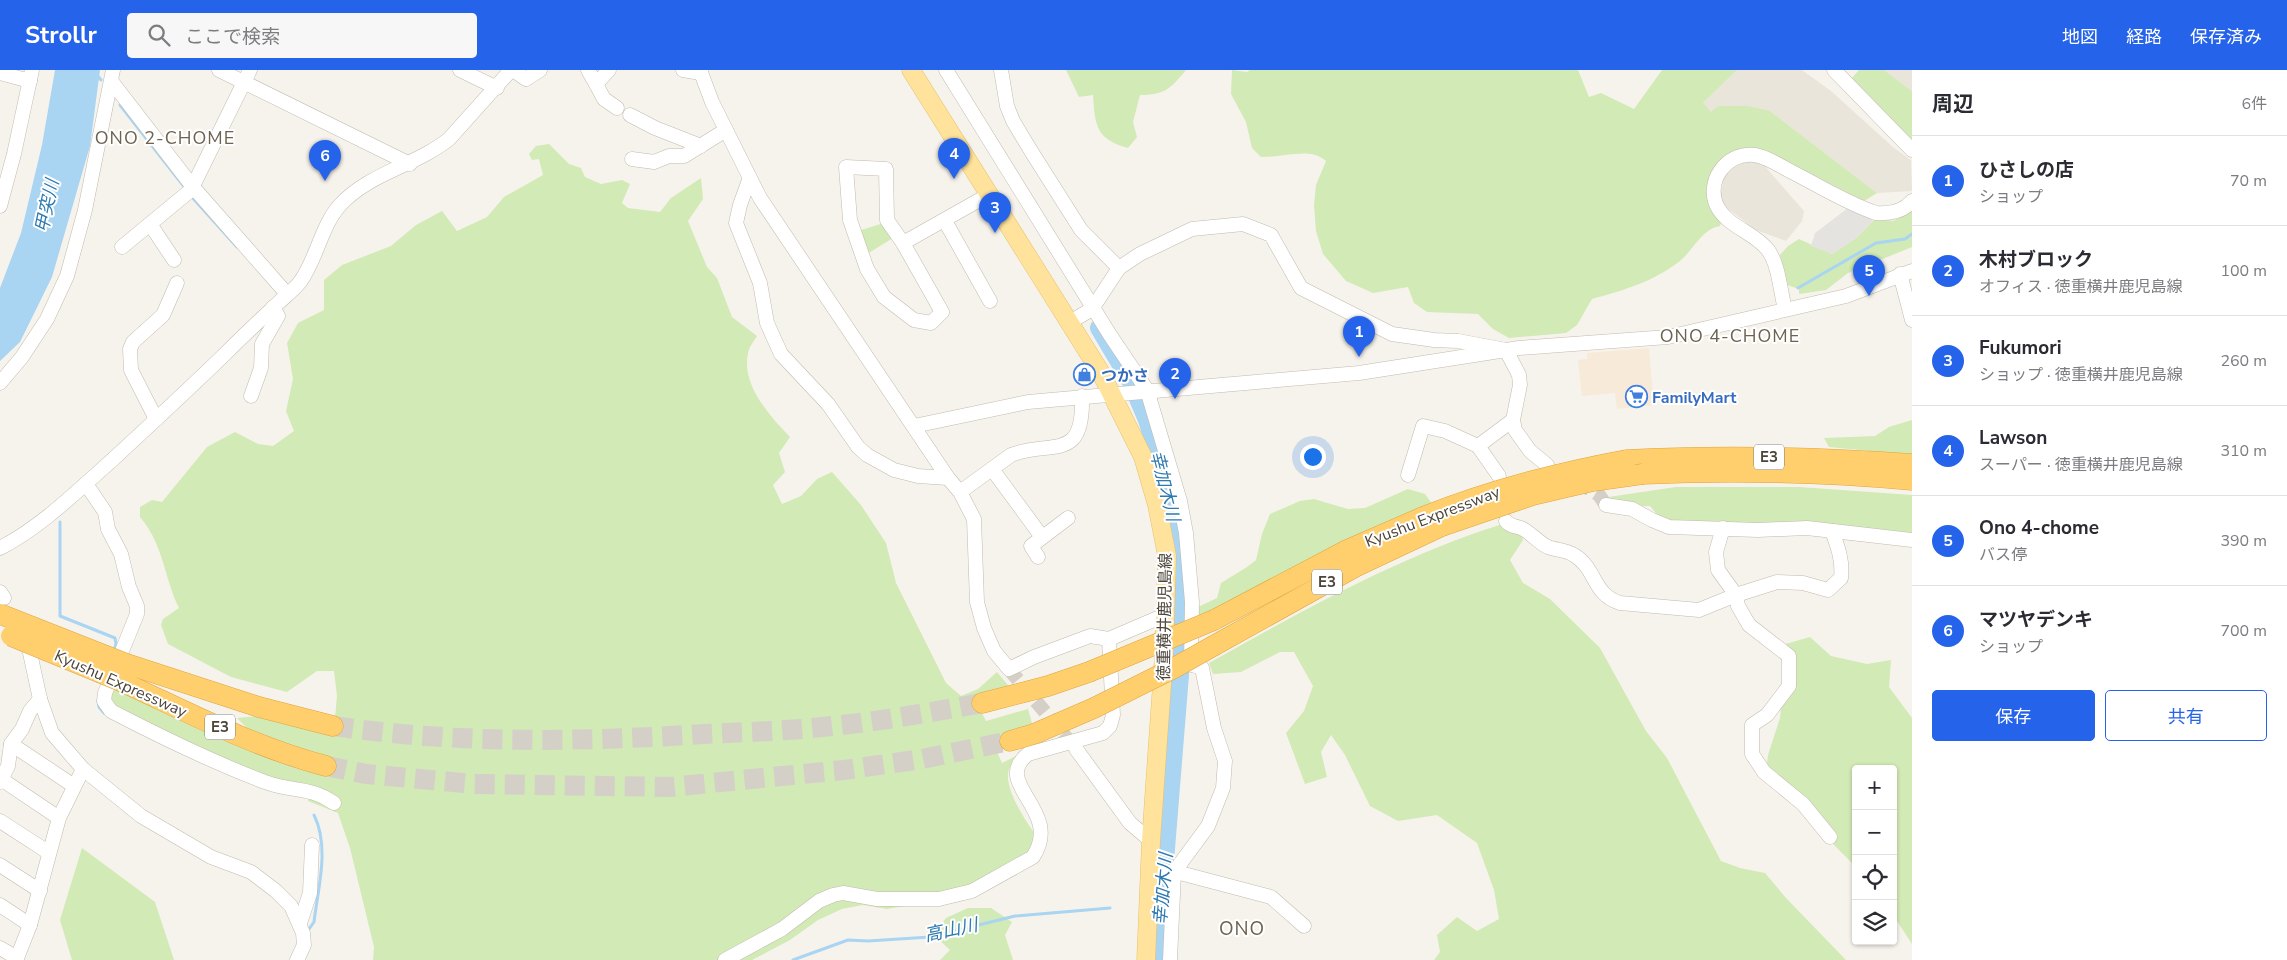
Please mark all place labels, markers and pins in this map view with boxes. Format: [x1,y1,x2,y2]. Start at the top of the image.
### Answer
pin: 4 [938,138,970,179]
pin: 6 [309,140,341,181]
pin: 3 [979,192,1011,233]
pin: 5 [1853,255,1885,296]
pin: 1 [1343,316,1375,357]
pin: 2 [1159,358,1191,399]
shop icon: つかさ [1073,363,1097,387]
place label: つかさ [1101,365,1149,387]
supermarket icon: FamilyMart [1624,385,1648,409]
place label: FamilyMart [1652,387,1737,409]

